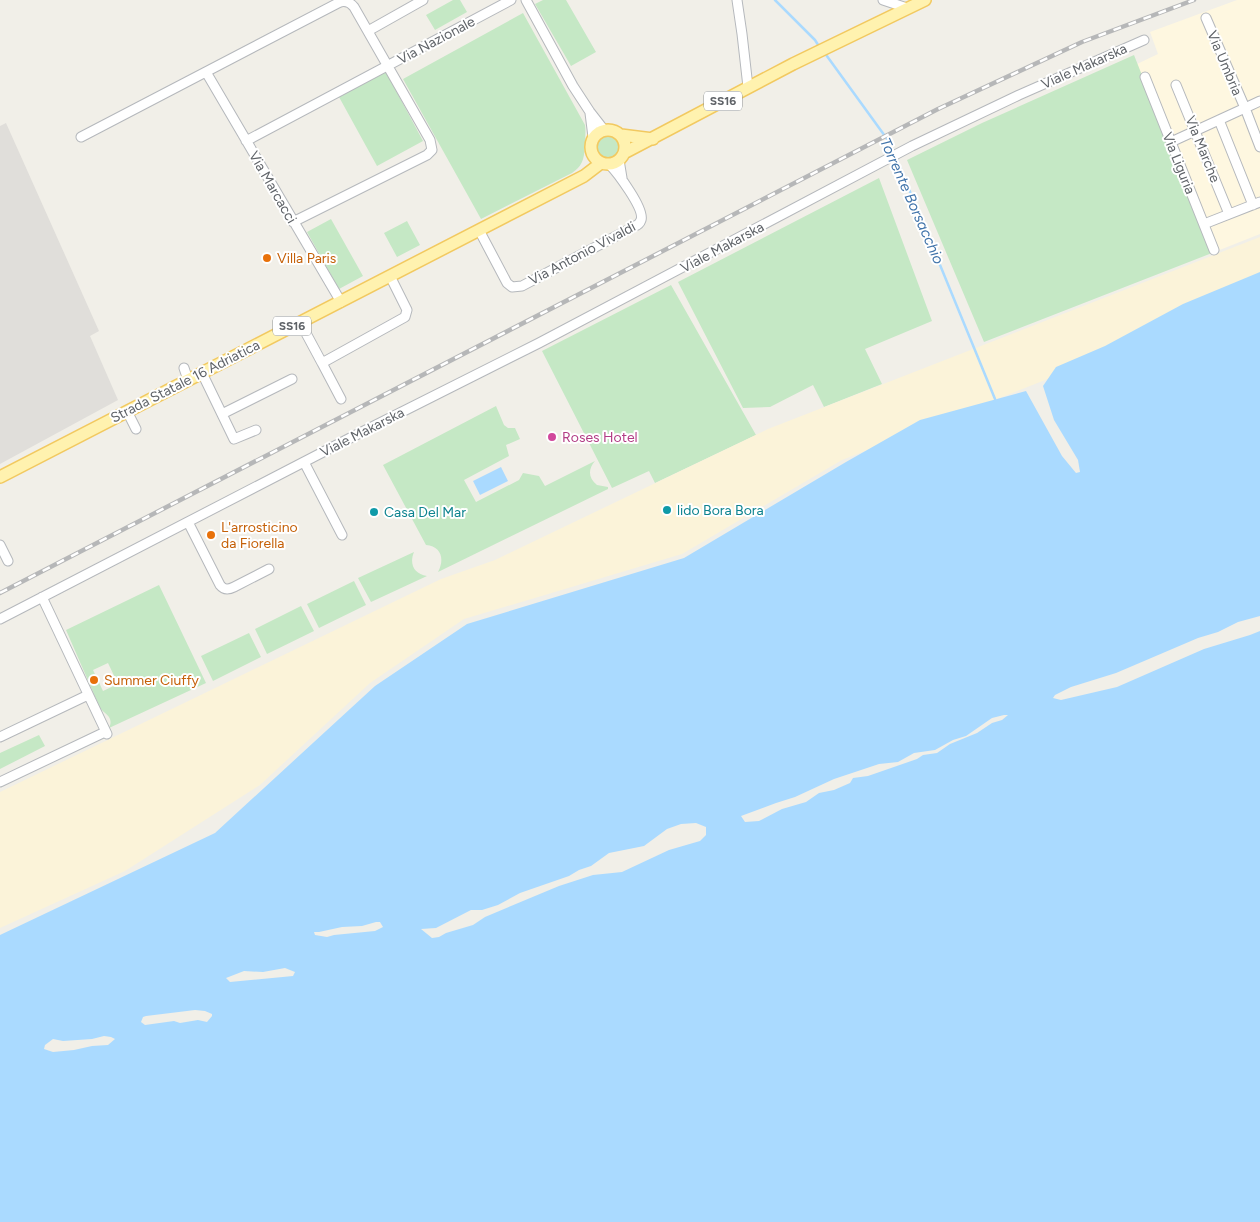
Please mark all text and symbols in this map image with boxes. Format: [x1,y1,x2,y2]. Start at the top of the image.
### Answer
street label: Via Nazionale [395,13,478,68]
street label: Via Umbria [1203,28,1246,98]
street label: Viale Makarska [1039,40,1130,93]
road number: SS16 [704,92,742,110]
street label: Via Marche [1181,113,1224,185]
street label: Via Liguria [1158,130,1199,197]
water label: Torrente Borsacchio [876,135,948,267]
street label: Via Marcacci [245,148,300,226]
street label: Via Antonio Vivaldi [526,218,639,289]
street label: Viale Makarska [678,218,767,277]
place label: Villa Paris [277,250,336,267]
marker: Villa Paris [261,252,273,264]
road number: SS16 [273,316,311,336]
street label: Strada Statale 16 Adriatica [108,336,263,427]
street label: Viale Makarska [317,404,407,461]
place label: Roses Hotel [562,429,638,446]
marker: Roses Hotel [546,431,558,443]
place label: lido Bora Bora [677,502,764,519]
place label: Casa Del Mar [384,504,466,521]
marker: lido Bora Bora [661,504,673,516]
marker: Casa Del Mar [368,506,380,518]
place label: L'arrosticino da Fiorella [221,519,298,552]
marker: L'arrosticino da Fiorella [205,529,217,541]
place label: Summer Ciuffy [104,672,200,689]
marker: Summer Ciuffy [88,674,100,686]

